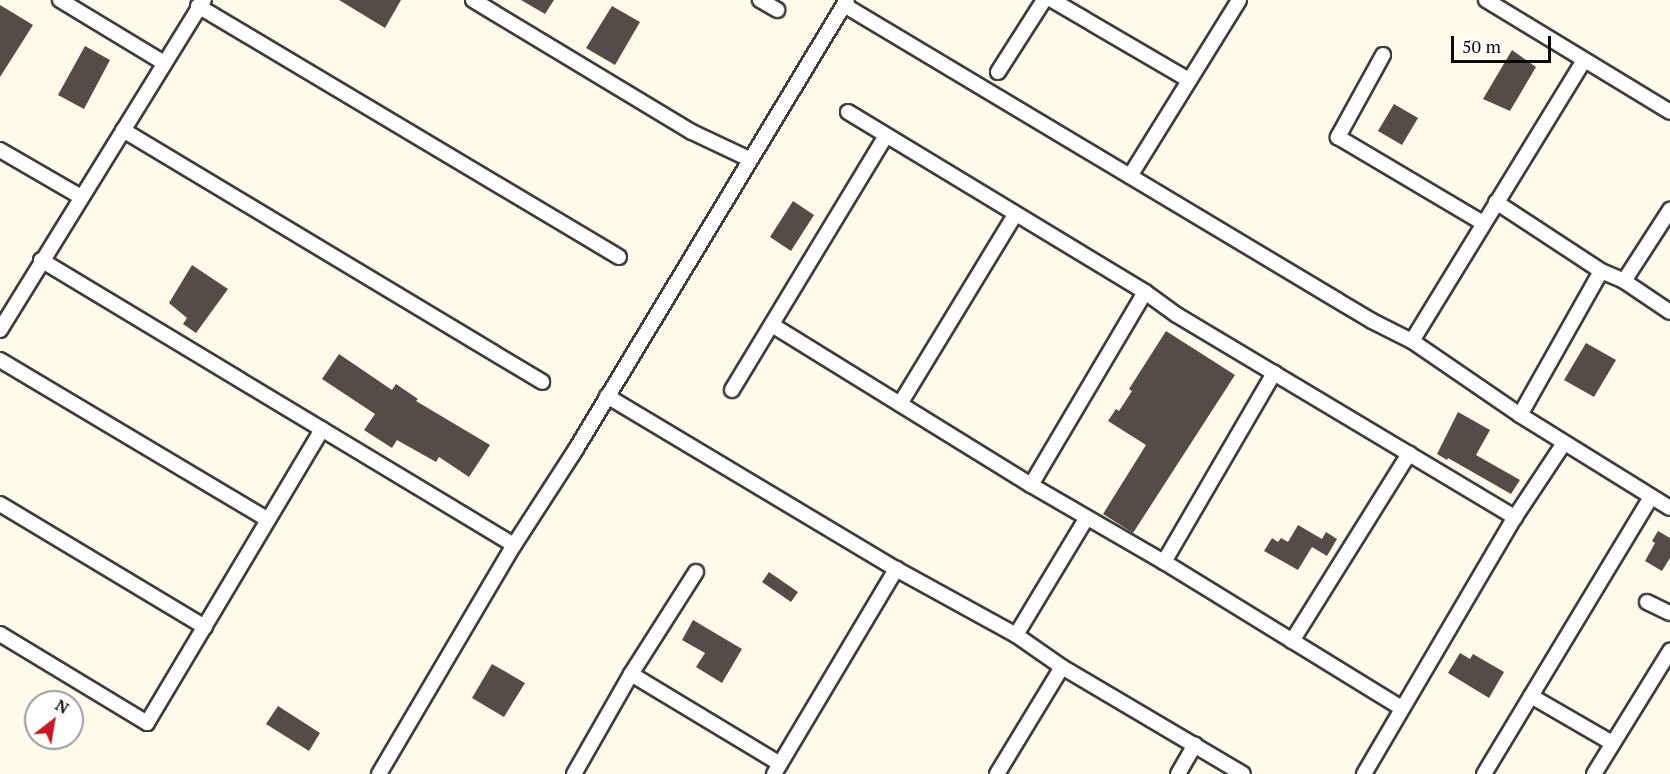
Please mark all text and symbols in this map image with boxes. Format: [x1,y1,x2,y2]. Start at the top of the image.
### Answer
scale bar [1454,24,1554,62]
text: 50 m [1462,34,1501,58]
north arrow [24,690,84,750]
text: N [51,694,73,719]

